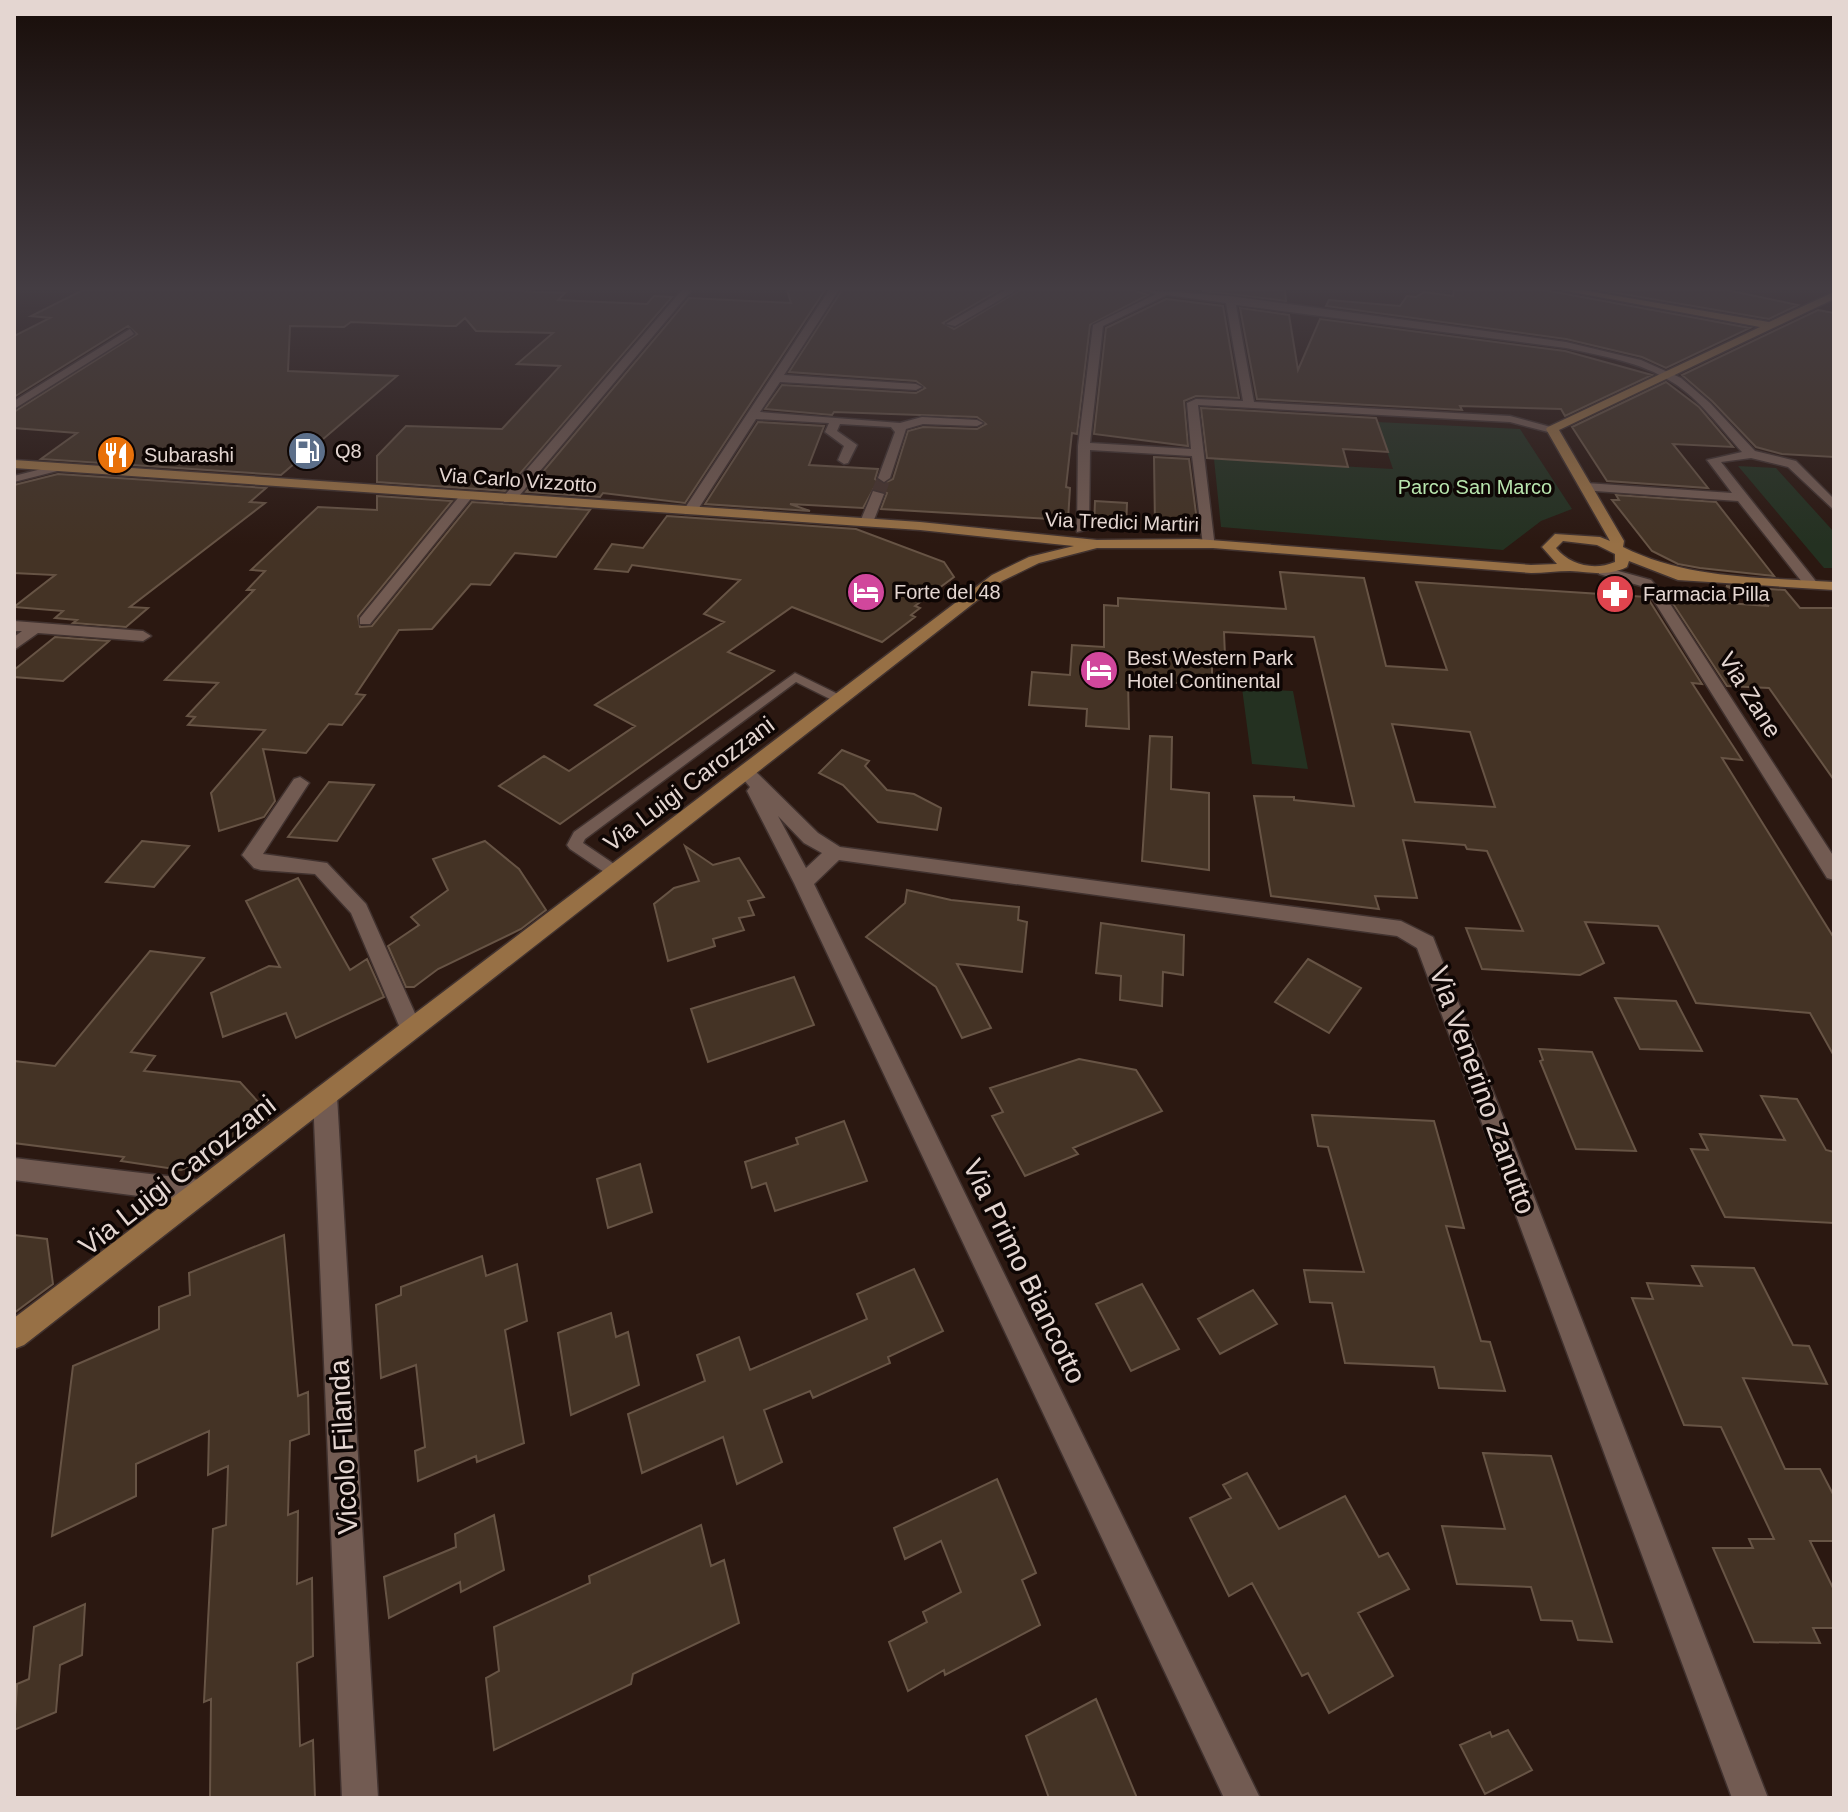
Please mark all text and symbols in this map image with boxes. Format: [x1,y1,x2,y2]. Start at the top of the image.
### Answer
fuel station icon: Q8 [286,430,328,472]
restaurant icon: Subarashi [95,434,137,476]
place label: Q8 [335,440,362,462]
place label: Subarashi [144,444,234,466]
street label: Via Carlo Vizzotto [438,464,598,496]
park label: Parco San Marco [1398,476,1552,498]
street label: Via Tredici Martiri [1045,508,1199,536]
hotel icon: Forte del 48 [845,571,887,613]
pharmacy icon: Farmacia Pilla [1594,573,1636,615]
place label: Forte del 48 [894,581,1001,603]
place label: Farmacia Pilla [1643,583,1771,605]
place label: Best Western Park Hotel Continental [1127,647,1294,692]
street label: Via Zane [1714,647,1787,742]
hotel icon: Best Western Park Hotel Continental [1078,649,1120,691]
street label: Via Luigi Carozzani [598,711,779,856]
street label: Via Venerino Zanutto [1423,962,1542,1218]
street label: Via Luigi Carozzani [73,1089,282,1262]
street label: Via Primo Biancotto [957,1154,1092,1388]
street label: Vicolo Filanda [323,1358,364,1535]

